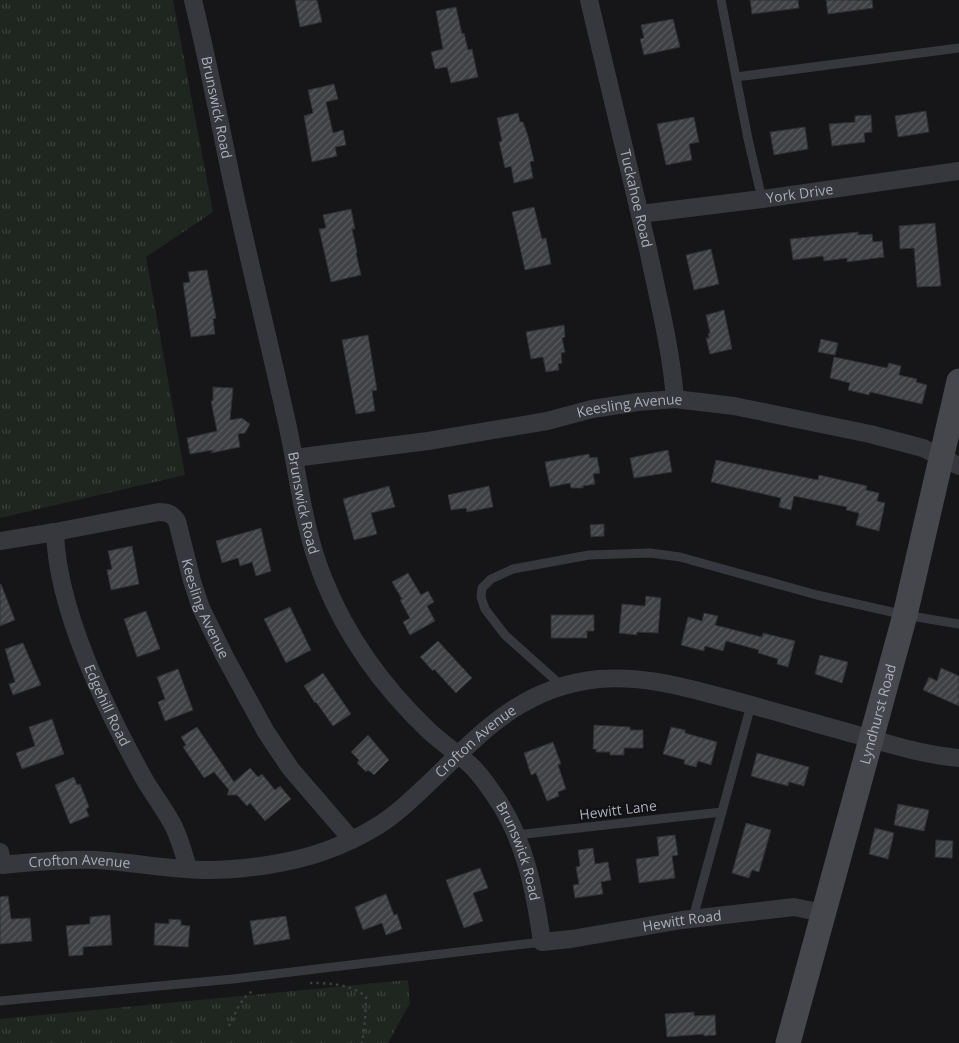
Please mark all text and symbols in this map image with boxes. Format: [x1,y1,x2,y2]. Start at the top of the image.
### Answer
street label: Brunswick Road [197,54,237,160]
street label: Tuckahoe Road [616,147,657,249]
street label: York Drive [765,179,834,207]
street label: Keesling Avenue [574,389,684,422]
street label: Brunswick Road [284,450,324,556]
street label: Keesling Avenue [178,556,234,662]
street label: Edgehill Road [80,661,135,749]
street label: Lyndhurst Road [855,662,900,766]
street label: Crofton Avenue [430,700,520,781]
street label: Hewitt Lane [578,795,658,824]
street label: Brunswick Road [492,798,545,902]
street label: Crofton Avenue [28,850,132,872]
street label: Hewitt Road [641,905,723,936]

